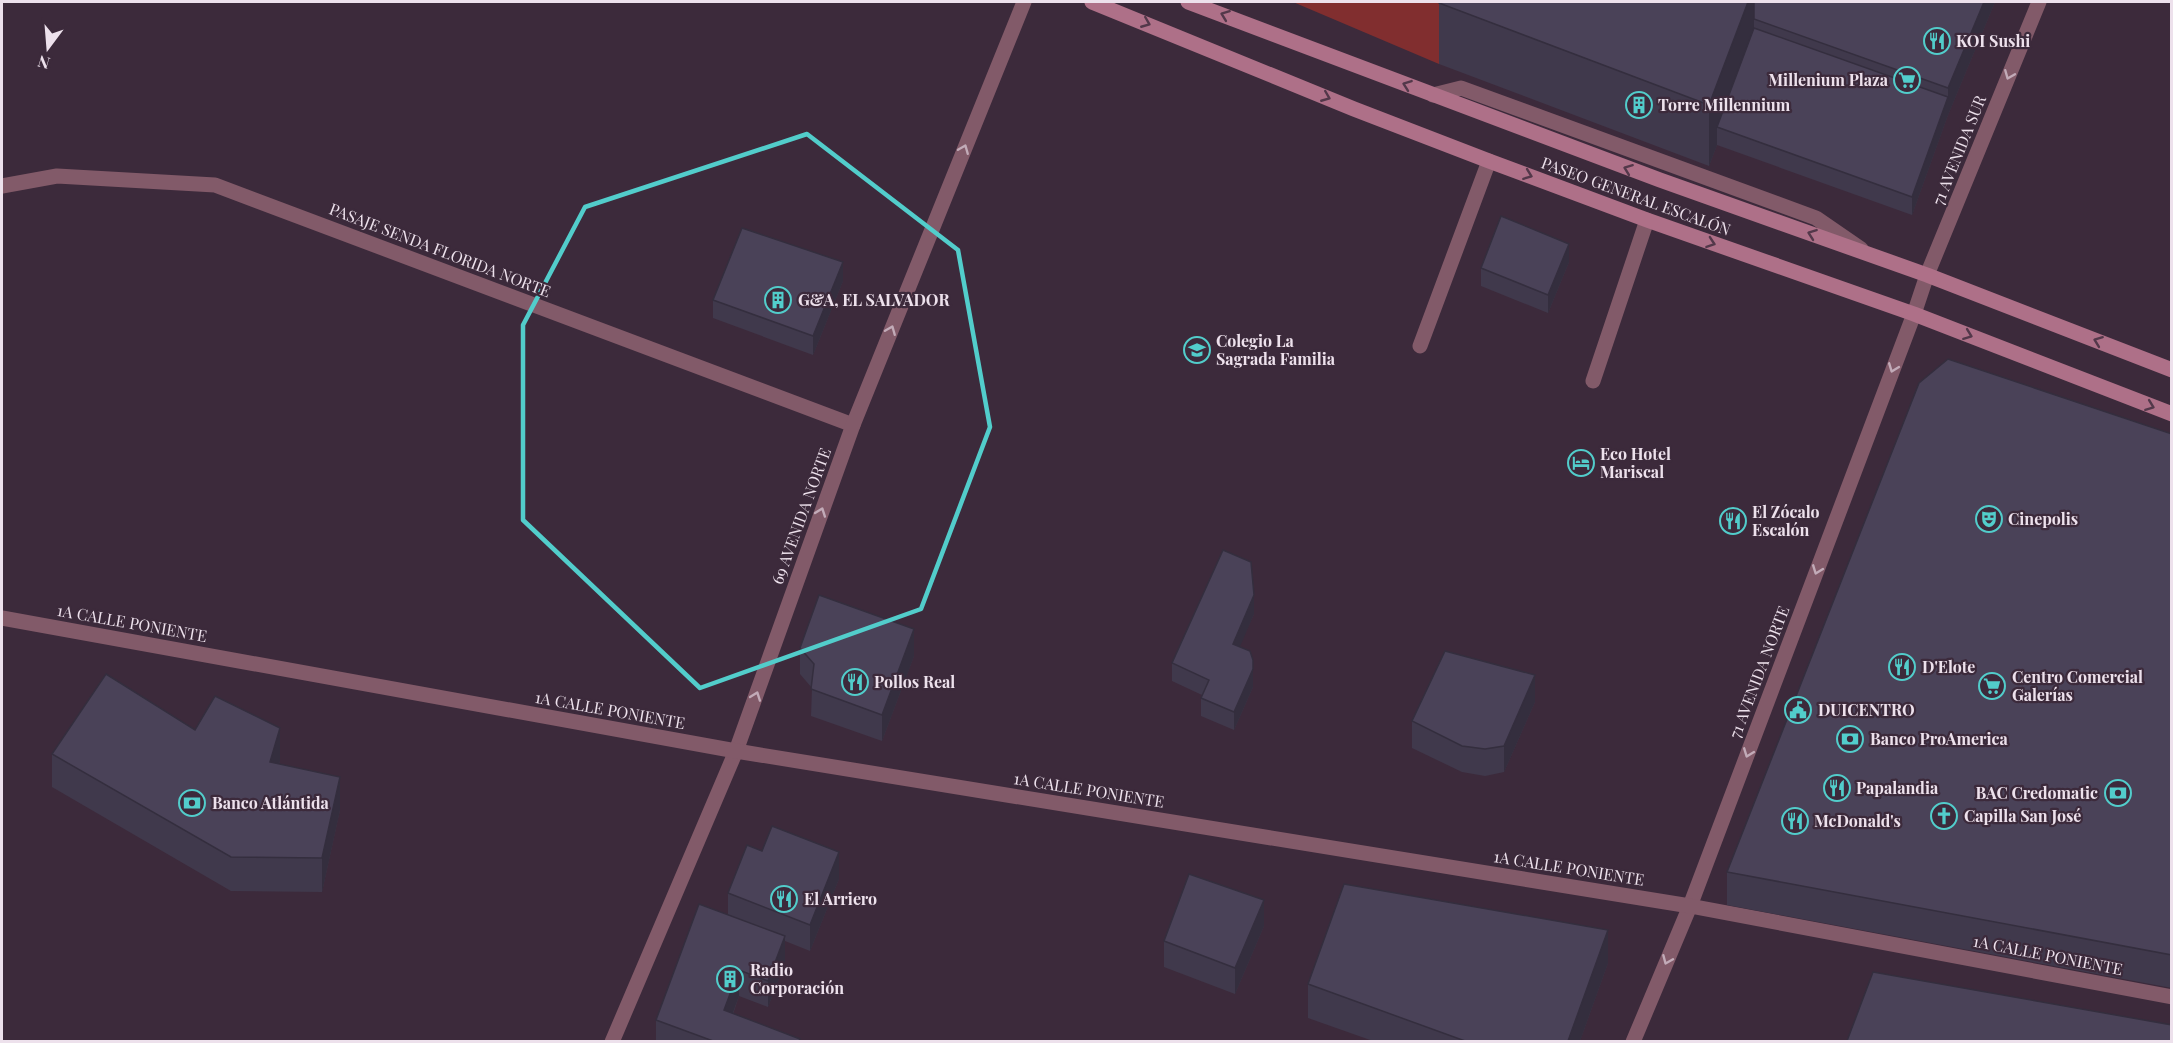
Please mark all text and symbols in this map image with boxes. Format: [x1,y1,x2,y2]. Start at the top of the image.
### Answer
one-way arrow [1220,10,1230,23]
one-way arrow [1140,16,1151,28]
north arrow [18,18,78,78]
restaurant icon: KOI Sushi [1922,26,1952,56]
place label: KOI Sushi [1956,30,2030,51]
text: N [35,51,52,75]
supermarket icon: Millenium Plaza [1892,65,1922,95]
place label: Millenium Plaza [1768,69,1889,90]
one-way arrow [2004,69,2016,80]
one-way arrow [1402,80,1412,93]
one-way arrow [1320,90,1331,102]
building icon: Torre Millennium [1624,90,1654,120]
street label: 71 AVENIDA SUR [1927,91,1990,208]
place label: Torre Millennium [1658,94,1791,115]
one-way arrow [957,144,969,155]
street label: PASEO GENERAL ESCALÓN [1539,151,1734,240]
one-way arrow [1624,163,1634,176]
one-way arrow [1522,168,1533,180]
street label: PASAJE SENDA FLORIDA NORTE [326,198,554,302]
one-way arrow [1807,229,1818,242]
one-way arrow [1705,235,1716,248]
building icon: G&A, EL SALVADOR [763,285,793,315]
place label: G&A, EL SALVADOR [798,289,950,310]
one-way arrow [884,325,896,336]
one-way arrow [1962,328,1973,340]
place label: Colegio La Sagrada Familia [1216,330,1336,369]
school or university icon: Colegio La Sagrada Familia [1182,335,1212,365]
one-way arrow [2093,336,2104,348]
one-way arrow [1888,362,1900,373]
one-way arrow [2144,399,2155,411]
place label: Eco Hotel Mariscal [1600,443,1671,482]
street label: 69 AVENIDA NORTE [766,445,835,587]
hotel icon: Eco Hotel Mariscal [1566,448,1596,478]
place label: El Zócalo Escalón [1752,501,1820,540]
theatre icon: Cinepolis [1974,504,2004,534]
restaurant icon: El Zócalo Escalón [1718,506,1748,536]
one-way arrow [814,507,827,518]
place label: Cinepolis [2008,508,2078,529]
one-way arrow [1811,565,1824,575]
street label: 1A CALLE PONIENTE [56,599,209,646]
street label: 71 AVENIDA NORTE [1724,603,1793,741]
restaurant icon: D'Elote [1887,652,1917,682]
place label: D'Elote [1922,656,1975,677]
place label: Centro Comercial Galerías [2012,666,2143,705]
restaurant icon: Pollos Real [840,667,870,697]
place label: Pollos Real [874,671,955,692]
supermarket icon: Centro Comercial Galerías [1977,671,2007,701]
street label: 1A CALLE PONIENTE [534,686,687,733]
one-way arrow [748,691,761,701]
public building icon: DUICENTRO [1783,695,1813,725]
place label: DUICENTRO [1818,699,1915,720]
bank icon: Banco ProAmerica [1835,724,1865,754]
place label: Banco ProAmerica [1870,728,2008,749]
one-way arrow [1742,747,1755,758]
street label: 1A CALLE PONIENTE [1012,767,1166,812]
restaurant icon: Papalandia [1822,773,1852,803]
place label: Papalandia [1856,777,1939,798]
bank icon: BAC Credomatic [2103,778,2133,808]
place label: BAC Credomatic [1975,782,2098,803]
bank icon: Banco Atlántida [177,788,207,818]
place label: Banco Atlántida [212,792,330,813]
church icon: Capilla San José [1929,801,1959,831]
place label: Capilla San José [1964,805,2081,826]
restaurant icon: McDonald's [1780,806,1810,836]
place label: McDonald's [1814,810,1901,831]
street label: 1A CALLE PONIENTE [1492,845,1646,890]
restaurant icon: El Arriero [769,884,799,914]
place label: El Arriero [804,888,877,909]
street label: 1A CALLE PONIENTE [1972,930,2125,979]
one-way arrow [1662,953,1674,964]
place label: Radio Corporación [750,959,844,998]
building icon: Radio Corporación [715,964,745,994]

